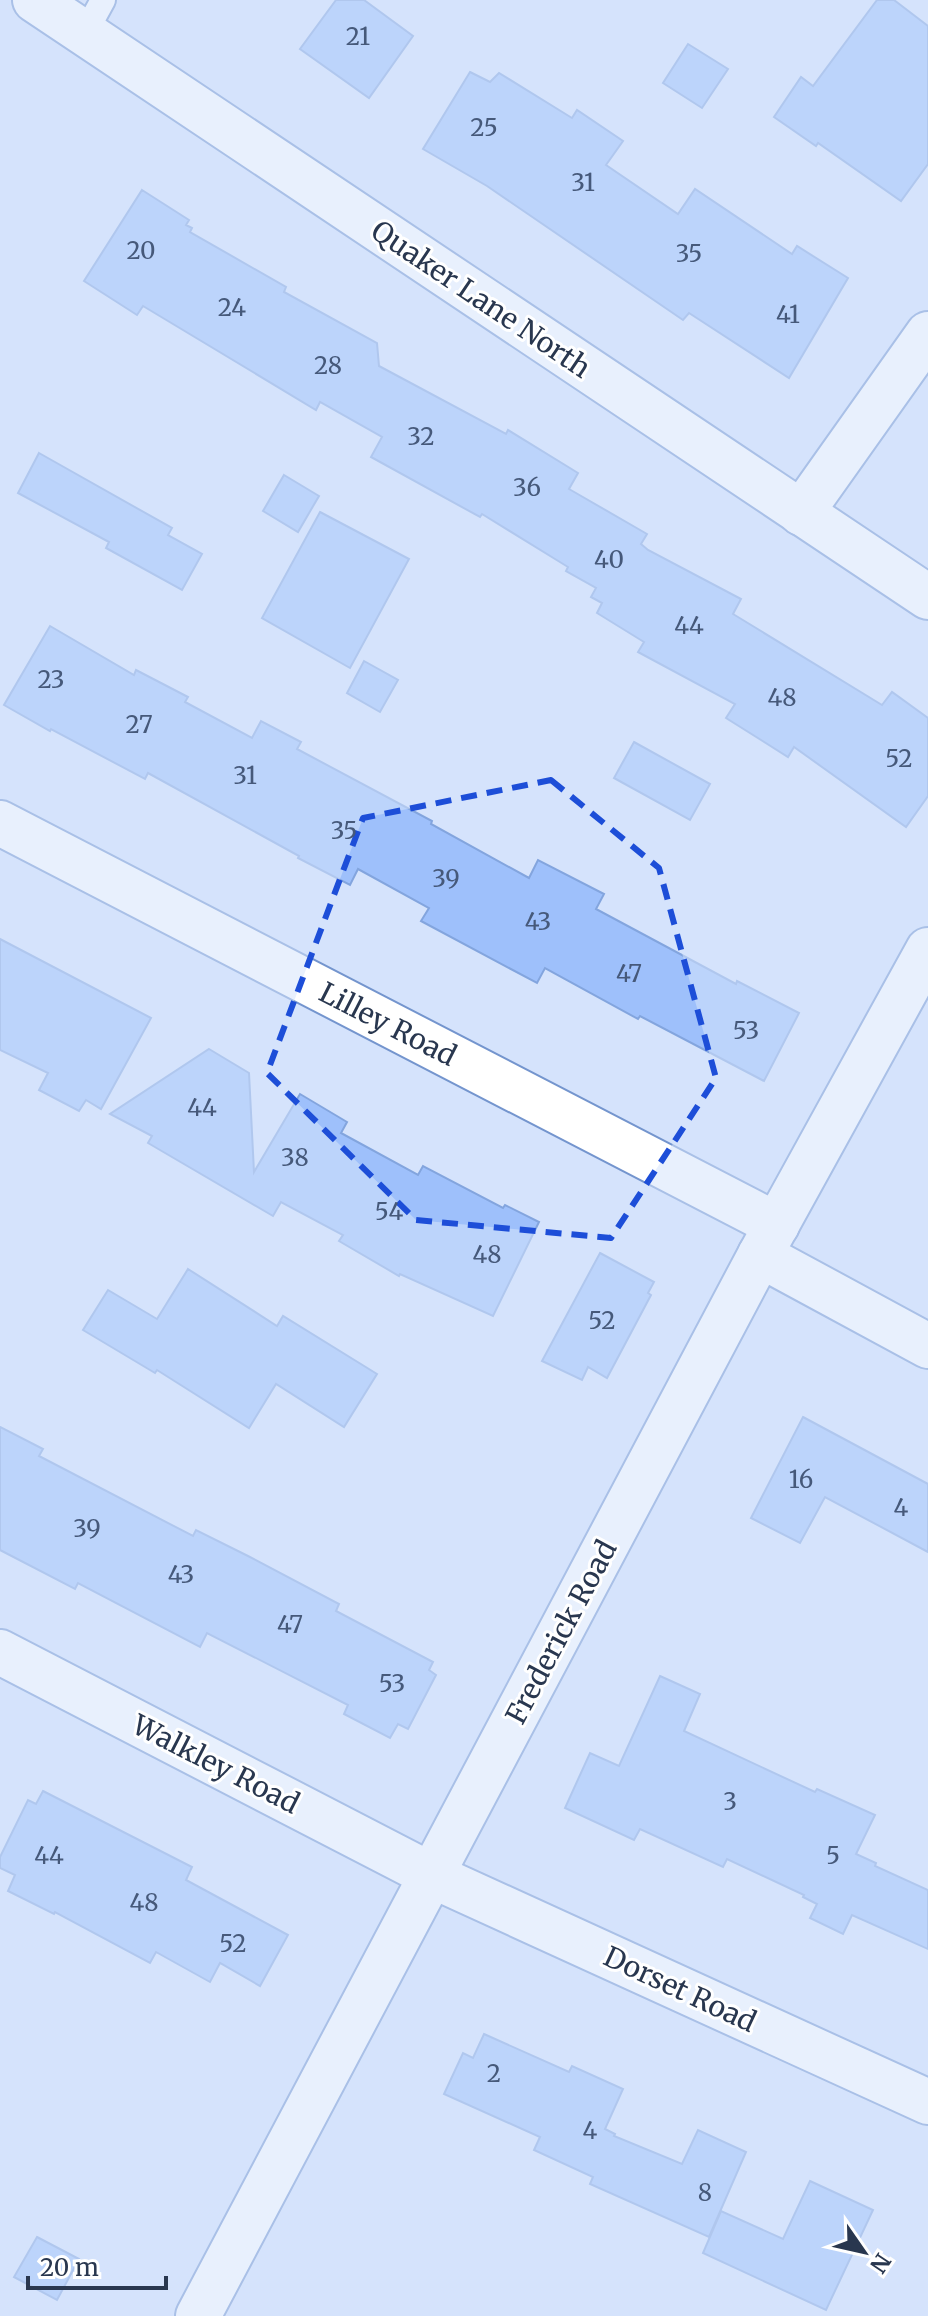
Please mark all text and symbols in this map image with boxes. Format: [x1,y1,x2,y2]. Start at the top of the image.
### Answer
house number: 21 [346,21,370,52]
house number: 25 [470,112,498,143]
house number: 31 [571,167,595,198]
street label: Quaker Lane North [365,212,597,386]
house number: 20 [126,235,156,266]
house number: 35 [676,238,702,269]
house number: 24 [218,292,246,323]
house number: 41 [776,299,800,330]
house number: 28 [314,350,342,381]
house number: 32 [407,421,435,452]
house number: 36 [513,472,541,503]
house number: 40 [594,544,624,575]
house number: 44 [674,610,704,641]
house number: 23 [37,664,65,695]
house number: 48 [767,682,797,713]
house number: 27 [125,709,153,740]
house number: 52 [885,743,913,774]
house number: 31 [233,760,257,791]
house number: 35 [331,815,357,846]
house number: 39 [432,863,460,894]
house number: 43 [525,906,551,937]
house number: 47 [616,958,642,989]
street label: Lilley Road [313,974,463,1074]
house number: 53 [733,1015,759,1046]
house number: 44 [187,1092,217,1123]
house number: 38 [281,1142,309,1173]
house number: 54 [375,1196,403,1227]
house number: 48 [472,1239,502,1270]
house number: 52 [588,1305,616,1336]
house number: 16 [789,1464,813,1495]
house number: 4 [894,1492,909,1523]
house number: 39 [73,1513,101,1544]
street label: Frederick Road [498,1534,625,1730]
house number: 43 [168,1559,194,1590]
house number: 47 [277,1609,303,1640]
house number: 53 [379,1668,405,1699]
street label: Walkley Road [126,1706,306,1822]
house number: 3 [723,1786,737,1817]
house number: 44 [34,1840,64,1871]
house number: 5 [826,1840,840,1871]
house number: 48 [129,1887,159,1918]
house number: 52 [219,1928,247,1959]
street label: Dorset Road [598,1938,762,2040]
house number: 2 [487,2058,501,2089]
house number: 4 [583,2115,598,2146]
house number: 8 [698,2177,712,2208]
north arrow [824,2212,904,2292]
scale bar [28,2240,166,2290]
text: N [864,2248,897,2279]
text: 20 m [40,2252,99,2283]

